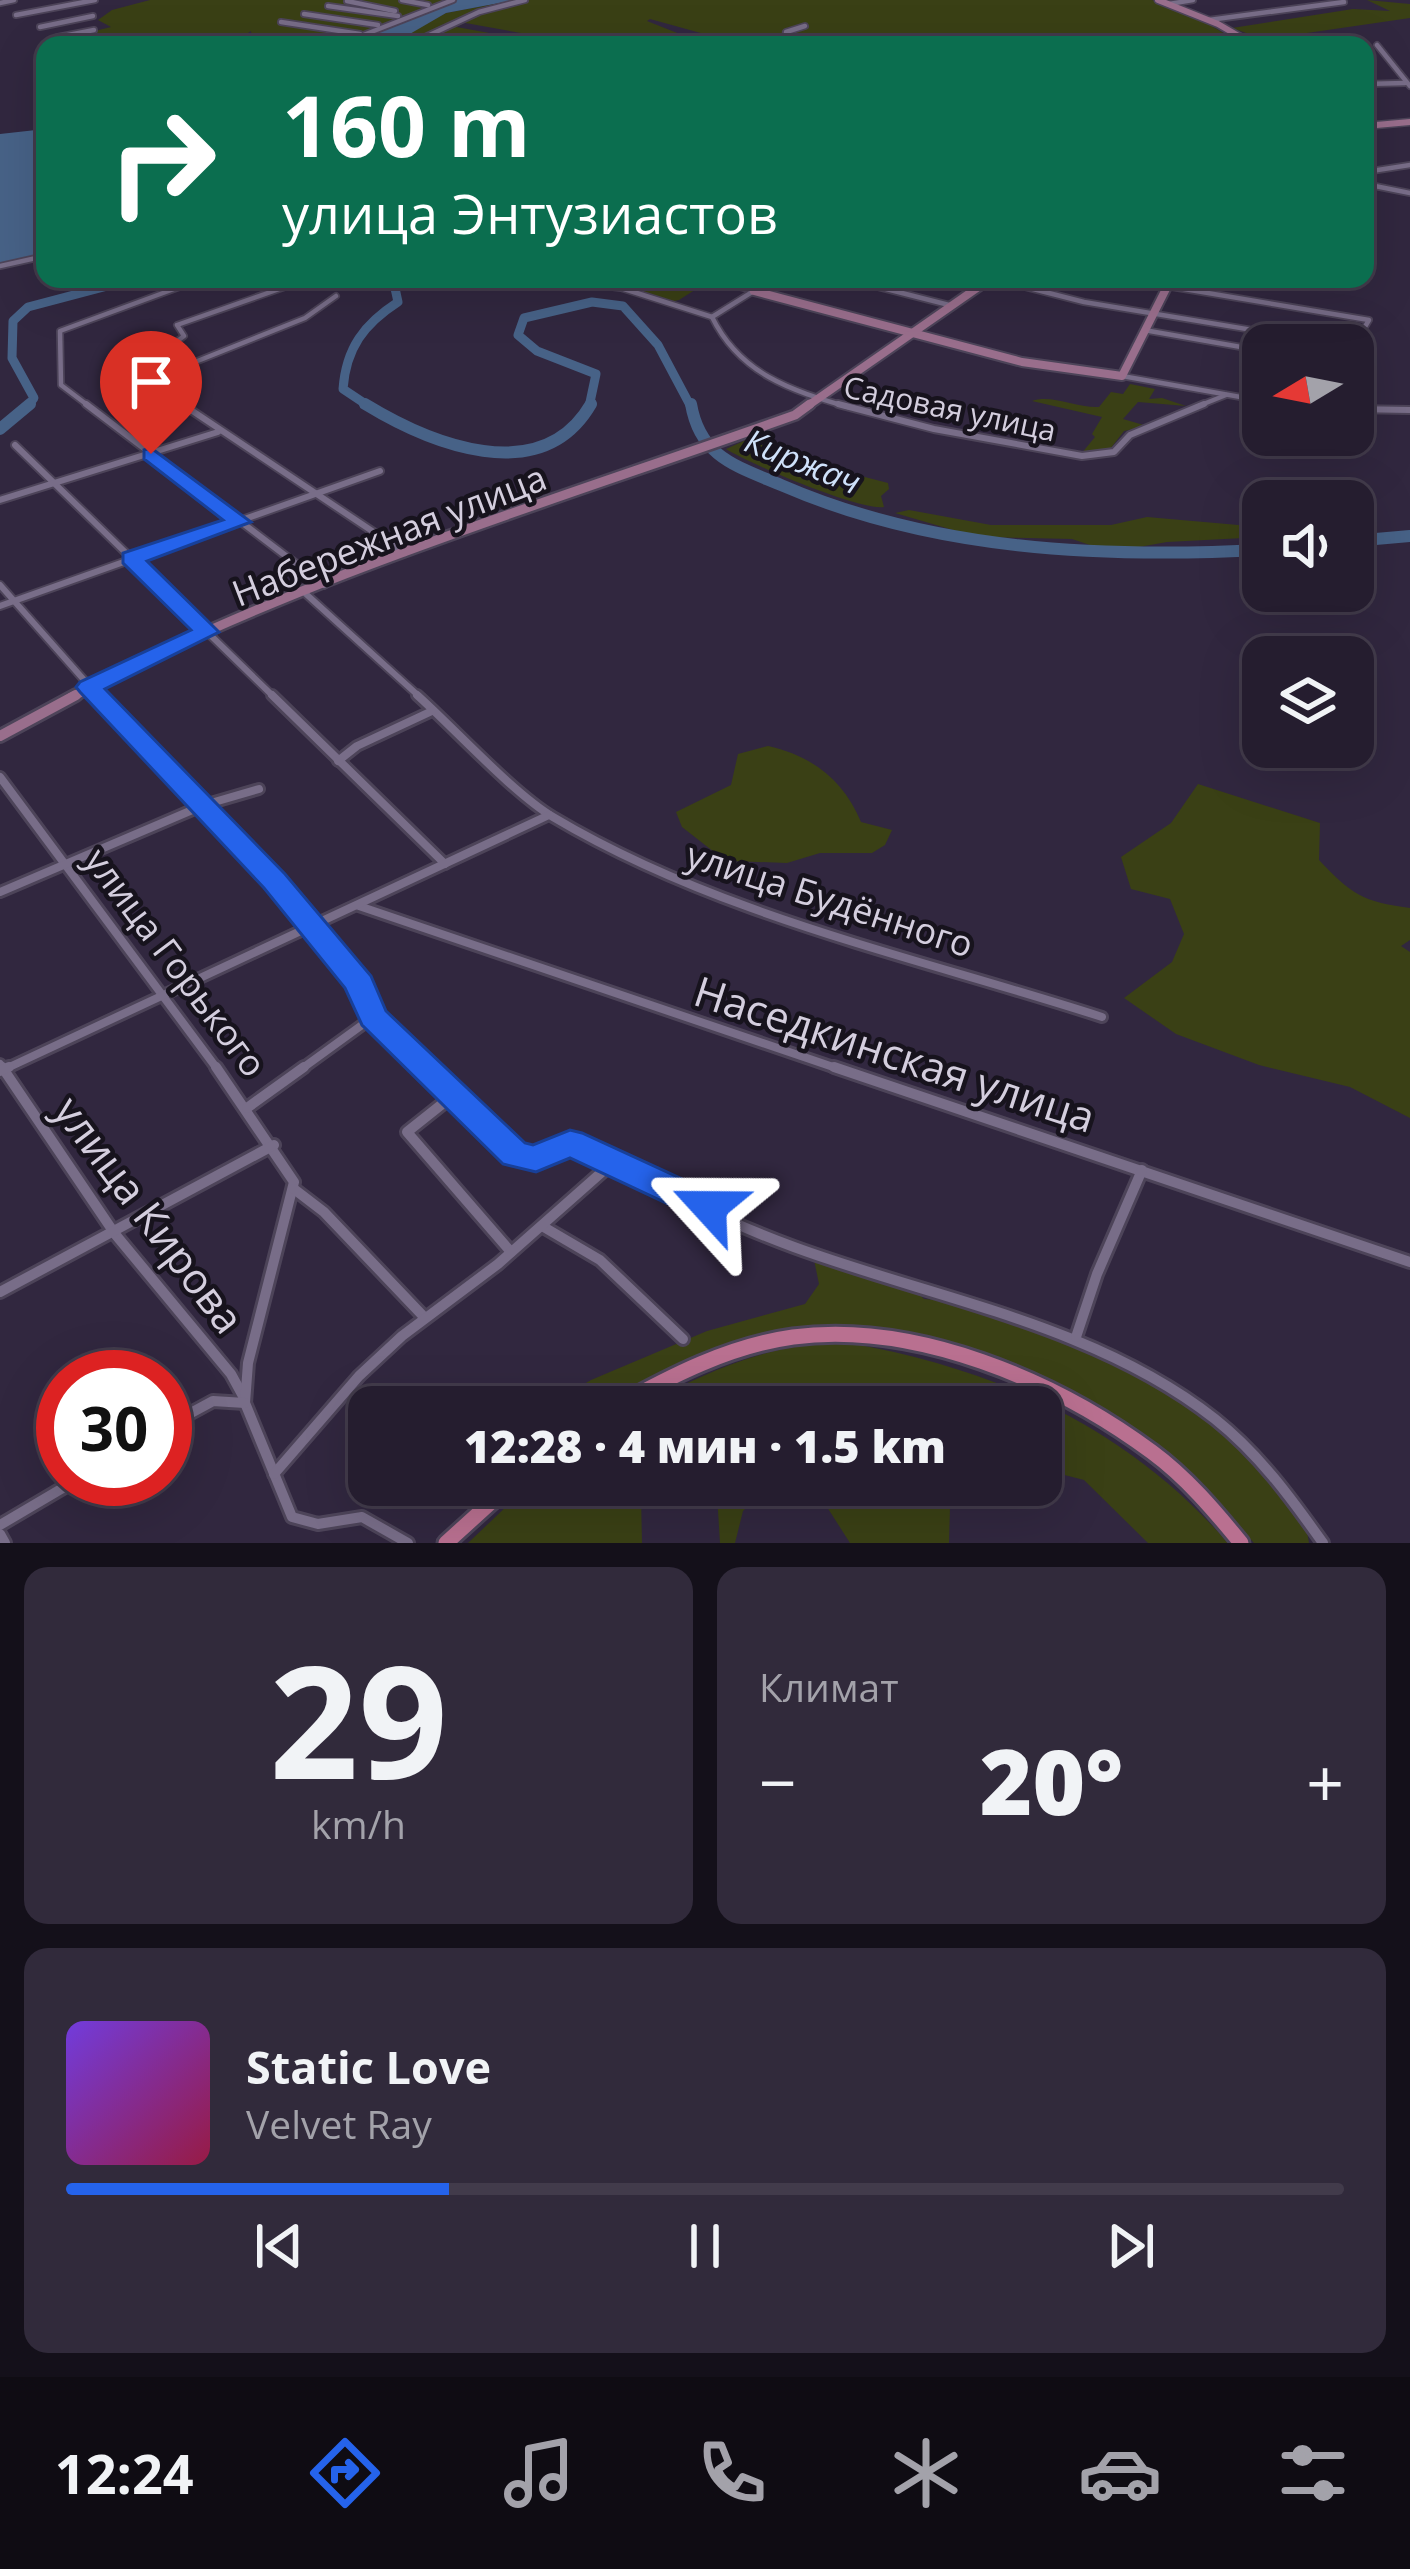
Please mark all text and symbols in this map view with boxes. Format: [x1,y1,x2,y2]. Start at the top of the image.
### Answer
text: 160 m [282,67,530,182]
icon: right [84,84,240,240]
text: улица Энтузиастов [282,176,778,250]
north arrow [1242,324,1374,456]
map controls [1242,324,1374,768]
pin [100,331,202,454]
icon: arrive [118,349,184,415]
street label: Садовая улица [840,366,1060,450]
water label: Киржач [738,417,868,505]
street label: Набережная улица [225,452,553,618]
button: sound [1242,480,1374,612]
button: layers [1242,636,1374,768]
street label: улица Будённого [680,830,980,968]
street label: улица Горького [74,838,278,1086]
street label: Наседкинская улица [687,961,1103,1145]
street label: улица Кирова [42,1084,258,1344]
position arrow [646,1144,772,1270]
speed limit sign: 30 [36,1350,192,1506]
text: 12:28 · 4 мин · 1.5 km [464,1415,946,1476]
text: 29 [269,1612,448,1825]
text: Климат [759,1660,899,1713]
text: 20° [980,1719,1123,1841]
text: − [759,1736,797,1826]
text: + [1306,1736,1344,1826]
text: km/h [311,1797,406,1850]
text: Static Love [246,2036,491,2097]
text: Velvet Ray [246,2097,432,2150]
icon: previous [246,2213,312,2279]
icon: pause [672,2213,738,2279]
icon: next [1098,2213,1164,2279]
icon: directions [303,2431,387,2515]
icon: music [497,2431,581,2515]
icon: phone [690,2431,774,2515]
icon: climate [884,2431,968,2515]
icon: car [1078,2431,1162,2515]
icon: filters [1271,2431,1355,2515]
text: 12:24 [55,2436,194,2510]

